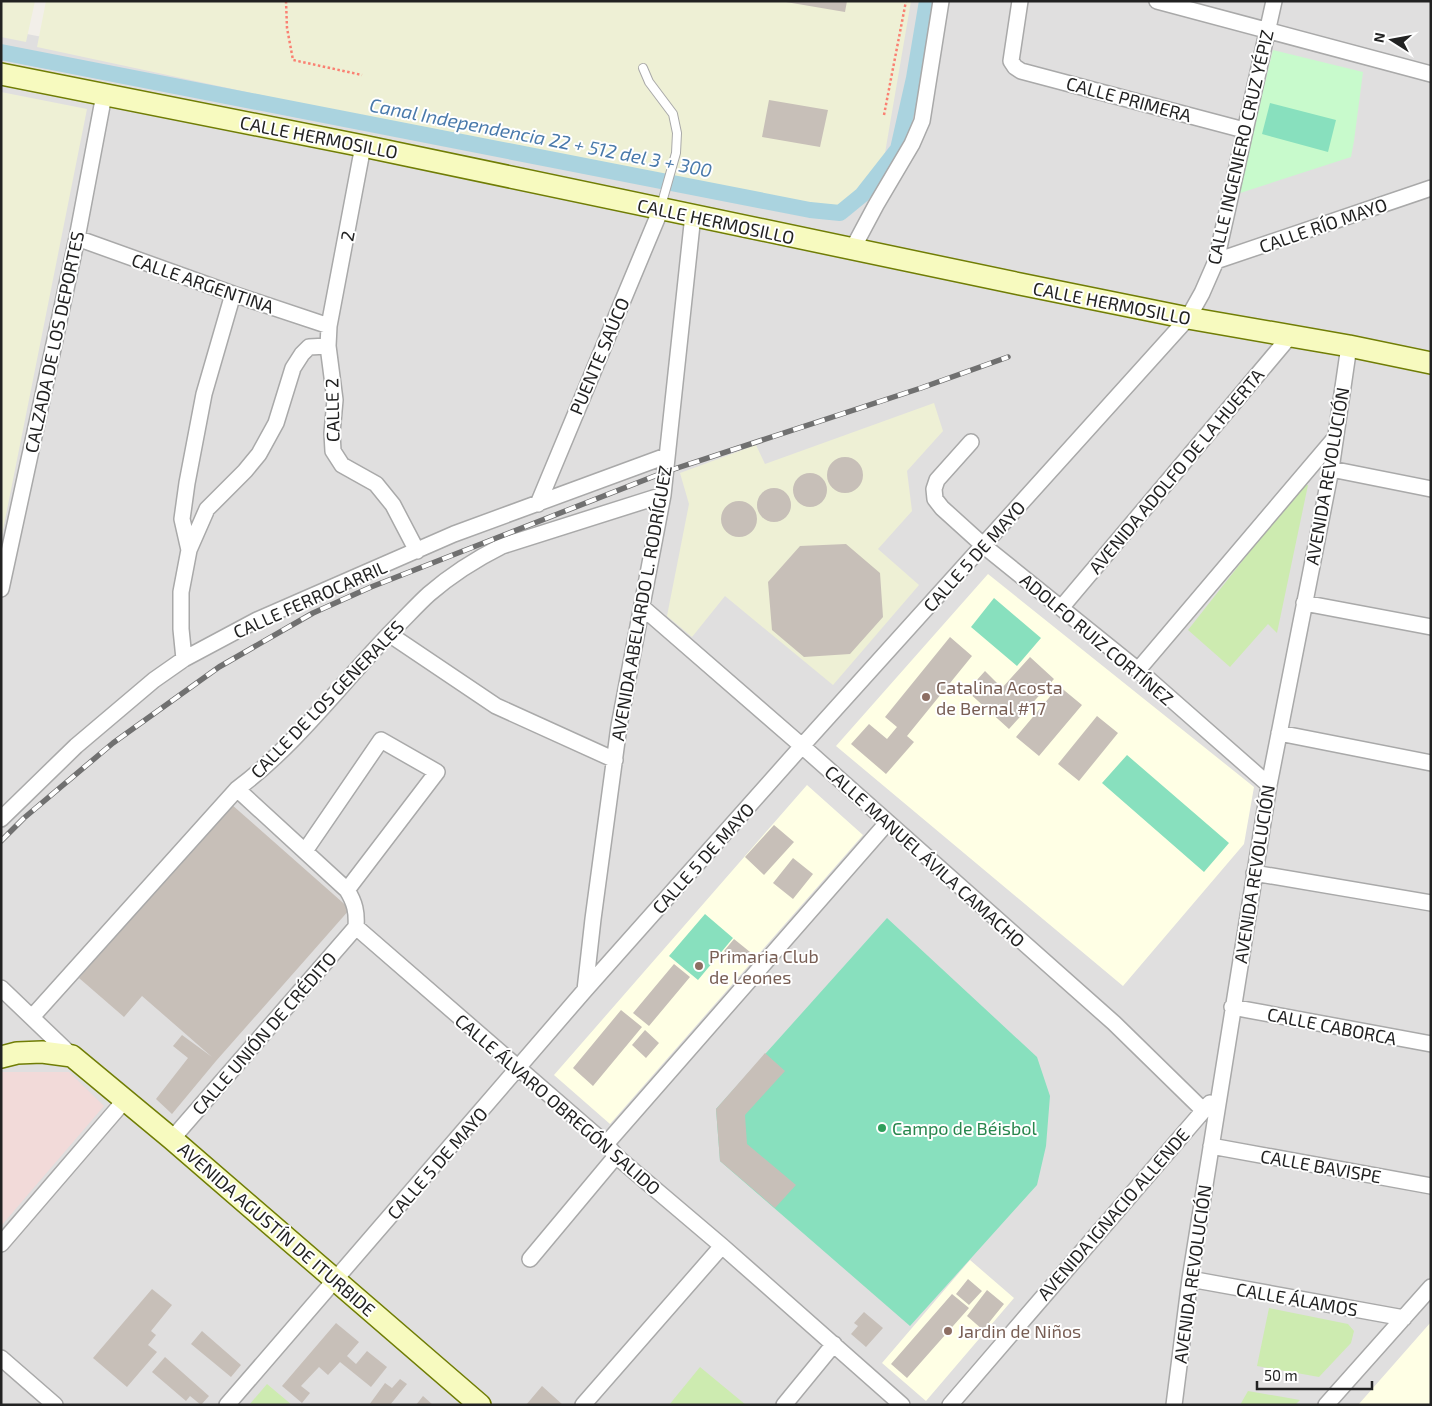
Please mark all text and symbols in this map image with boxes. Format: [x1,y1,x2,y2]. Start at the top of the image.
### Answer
north arrow [1367,15,1417,65]
street label: CALLE INGENIERO CRUZ YÉPIZ [1202,27,1278,267]
text: N [1369,31,1388,44]
street label: CALLE PRIMERA [1064,72,1195,126]
water label: Canal Independencia 22 + 512 del 3 + 300 [368,92,714,182]
street label: CALLE HERMOSILLO [238,111,400,163]
street label: CALLE RÍO MAYO [1256,193,1390,257]
street label: CALLE HERMOSILLO [635,194,797,248]
street label: CALZADA DE LOS DEPORTES [20,229,88,455]
street label: 2 [335,229,359,243]
street label: CALLE ARGENTINA [129,248,278,318]
street label: CALLE HERMOSILLO [1031,277,1193,329]
street label: PUENTE SAÚCO [564,294,634,418]
street label: AVENIDA ADOLFO DE LA HUERTA [1084,363,1269,578]
street label: CALLE 2 [320,378,344,442]
street label: AVENIDA REVOLUCIÓN [1301,385,1353,567]
street label: AVENIDA ABELARDO L. RODRÍGUEZ [606,464,676,742]
street label: CALLE 5 DE MAYO [918,496,1030,616]
street label: CALLE FERROCARRIL [230,555,390,643]
street label: ADOLFO RUIZ CORTÍNEZ [1016,568,1178,710]
street label: CALLE DE LOS GENERALES [246,615,408,783]
place label: Catalina Acosta de Bernal #17 [936,676,1063,719]
marker: Catalina Acosta de Bernal #17 [920,691,932,703]
street label: CALLE MANUEL ÁVILA CAMACHO [821,760,1029,952]
street label: AVENIDA REVOLUCIÓN [1229,783,1279,965]
street label: CALLE 5 DE MAYO [647,798,759,918]
place label: Primaria Club de Leones [709,945,819,988]
street label: CALLE UNIÓN DE CRÉDITO [187,947,341,1119]
marker: Primaria Club de Leones [693,960,705,972]
street label: CALLE CABORCA [1265,1003,1399,1049]
street label: CALLE ÁLVARO OBREGÓN SALIDO [451,1009,665,1199]
street label: CALLE 5 DE MAYO [382,1102,492,1224]
place label: Campo de Béisbol [892,1117,1037,1139]
marker: Campo de Béisbol [876,1122,888,1134]
street label: AVENIDA IGNACIO ALLENDE [1032,1124,1194,1304]
street label: AVENIDA AGUSTÍN DE ITURBIDE [174,1137,380,1321]
street label: CALLE BAVISPE [1259,1145,1383,1187]
street label: AVENIDA REVOLUCIÓN [1169,1183,1215,1365]
street label: CALLE ÁLAMOS [1234,1277,1360,1321]
place label: Jardin de Niños [958,1320,1081,1342]
marker: Jardin de Niños [942,1325,954,1337]
scale bar [1257,1358,1372,1390]
text: 50 m [1264,1366,1298,1384]

